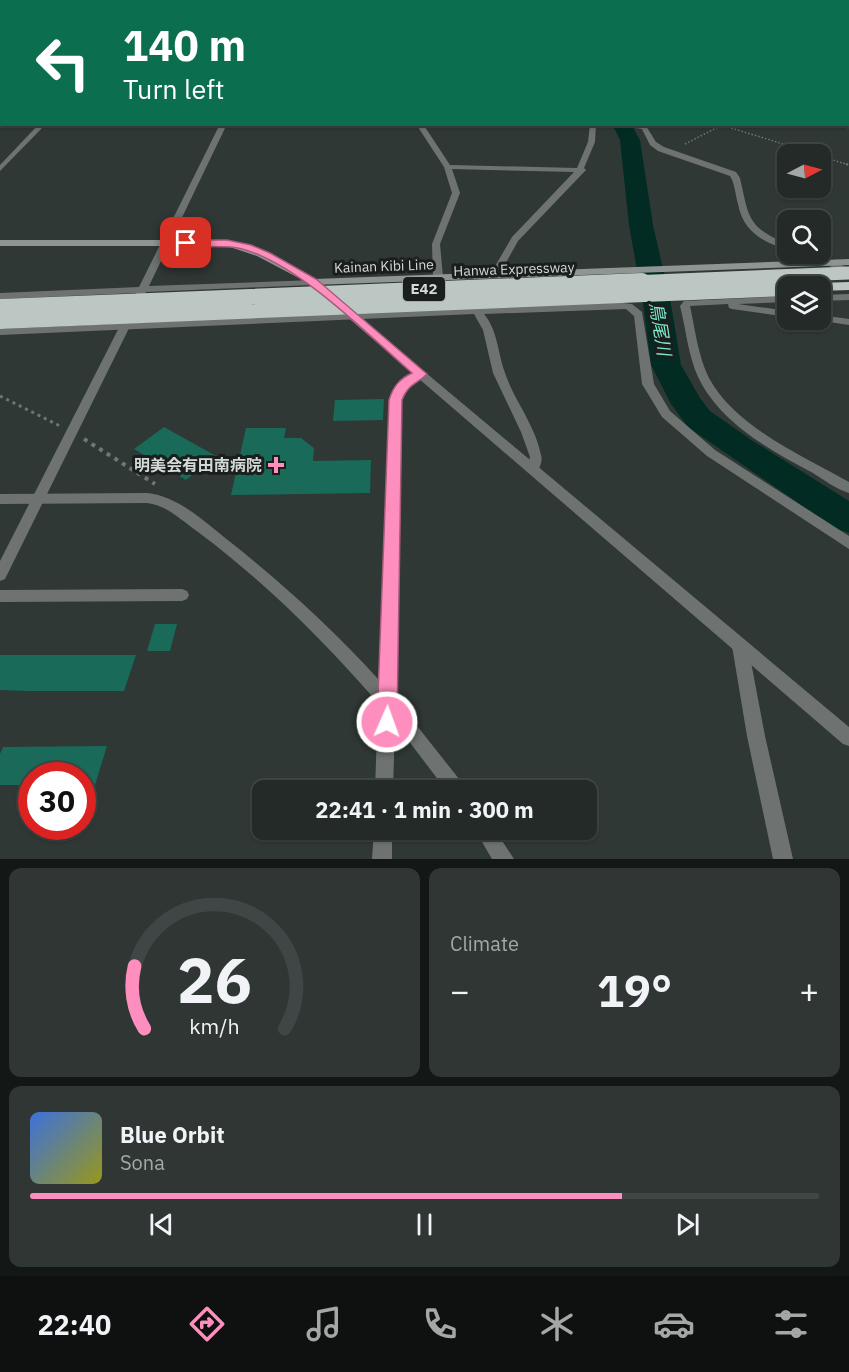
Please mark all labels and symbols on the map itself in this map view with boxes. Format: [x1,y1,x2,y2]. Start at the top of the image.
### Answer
north arrow [777,144,831,198]
pin [160,217,211,268]
street label: Kainan Kibi Line [334,255,434,277]
street label: Hanwa Expressway [453,258,575,280]
road number: E42 [403,277,445,301]
water label: 鳥尾川 [645,300,676,359]
place label: 明美会有田南病院 [134,455,262,475]
marker: 明美会有田南病院 [267,456,285,474]
position arrow [355,690,419,754]
speed limit sign: 30 [18,762,96,840]

